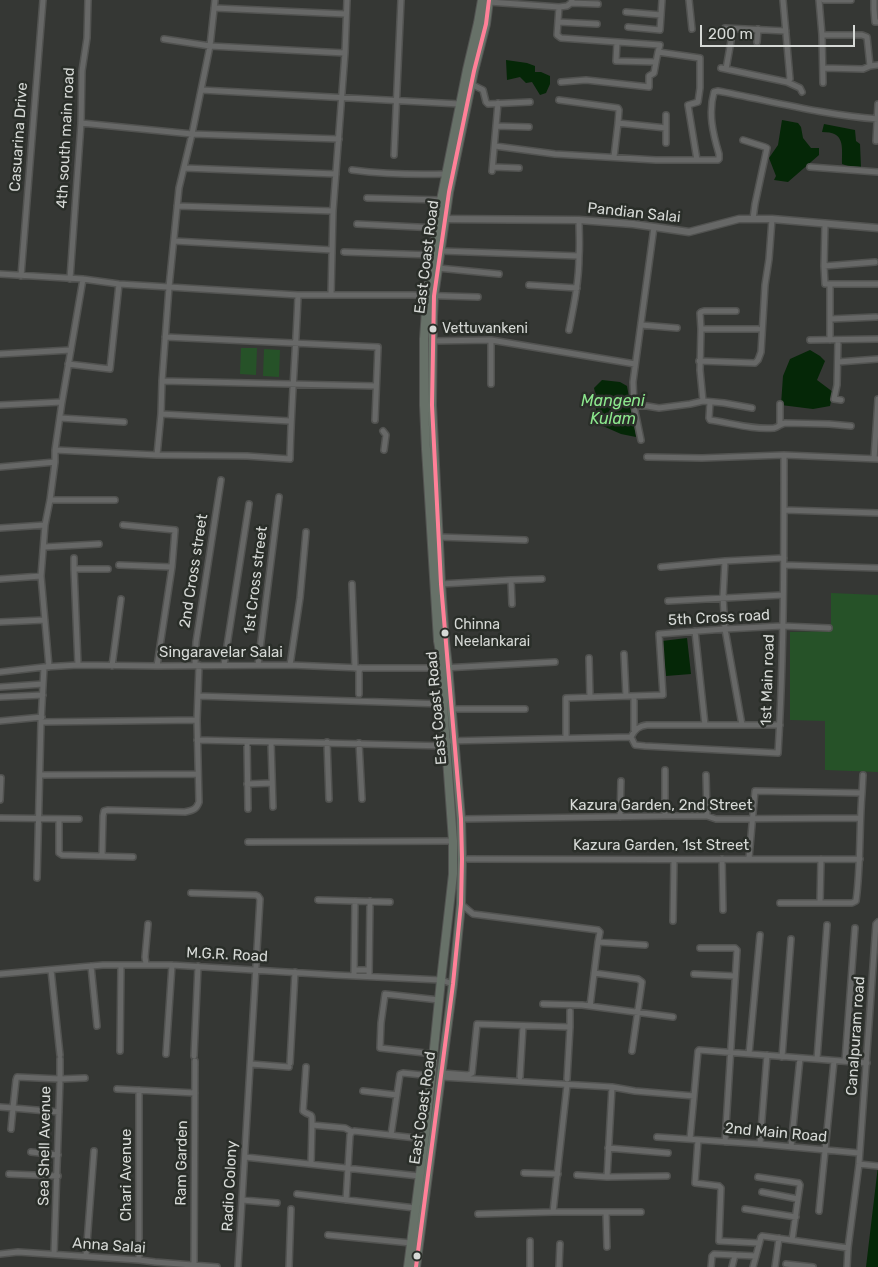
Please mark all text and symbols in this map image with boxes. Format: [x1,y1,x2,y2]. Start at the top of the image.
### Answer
scale bar [703,15,858,47]
text: 200 m [708,25,753,43]
street label: 4th south main road [53,67,79,209]
street label: Casuarina Drive [6,82,32,192]
street label: East Coast Road [411,199,443,315]
street label: Pandian Salai [587,199,681,227]
place label: Vettuvankeni [442,321,528,337]
marker: Vettuvankeni [428,324,438,334]
water label: Mangeni Kulam [581,391,645,429]
street label: 2nd Cross street [176,513,212,629]
street label: 1st Cross street [240,525,272,635]
street label: 5th Cross road [668,606,770,630]
place label: Chinna Neelankarai [454,617,530,650]
marker: Chinna Neelankarai [440,628,450,638]
street label: 1st Main road [757,634,779,726]
street label: Singaravelar Salai [159,644,283,662]
street label: East Coast Road [423,650,451,766]
street label: Kazura Garden, 2nd Street [569,797,753,815]
street label: Kazura Garden, 1st Street [573,837,749,855]
street label: M.G.R. Road [186,944,268,966]
street label: Canalpuram road [843,976,869,1096]
street label: East Coast Road [406,1050,440,1166]
street label: Sea Shell Avenue [35,1086,55,1206]
street label: Ram Garden [172,1120,192,1206]
street label: 2nd Main Road [724,1120,828,1146]
street label: Chari Avenue [118,1129,136,1221]
street label: Radio Colony [219,1140,241,1232]
street label: Anna Salai [72,1234,146,1258]
unlabelled marker [412,1251,422,1261]

